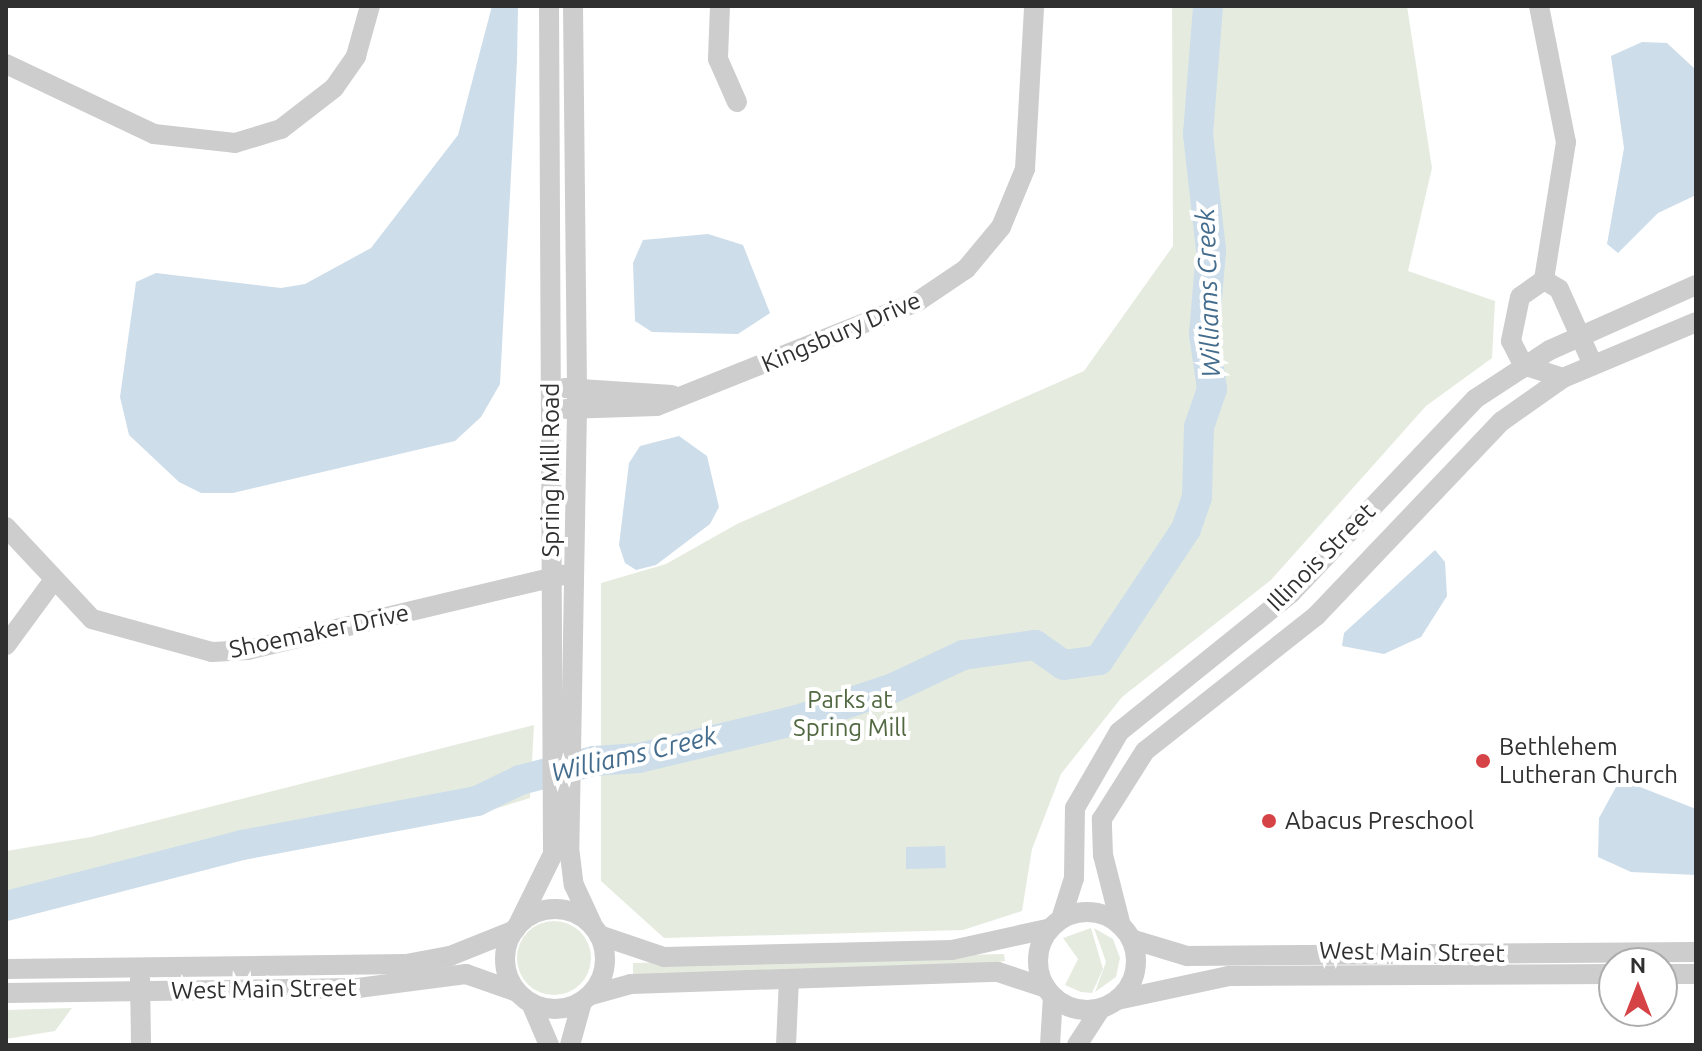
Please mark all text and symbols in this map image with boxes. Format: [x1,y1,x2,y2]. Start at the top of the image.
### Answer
water label: Williams Creek [1189,208,1227,378]
street label: Kingsbury Drive [757,286,925,378]
street label: Spring Mill Road [537,383,565,557]
street label: Illinois Street [1261,497,1381,617]
street label: Shoemaker Drive [227,598,411,664]
park label: Parks at Spring Mill [793,686,907,742]
water label: Williams Creek [548,720,720,788]
place label: Bethlehem Lutheran Church [1499,733,1678,789]
marker: Bethlehem Lutheran Church [1474,752,1492,770]
place label: Abacus Preschool [1285,807,1474,835]
marker: Abacus Preschool [1260,812,1278,830]
street label: West Main Street [1319,936,1505,968]
north arrow [1598,947,1678,1027]
text: N [1630,952,1646,977]
street label: West Main Street [171,973,357,1005]

